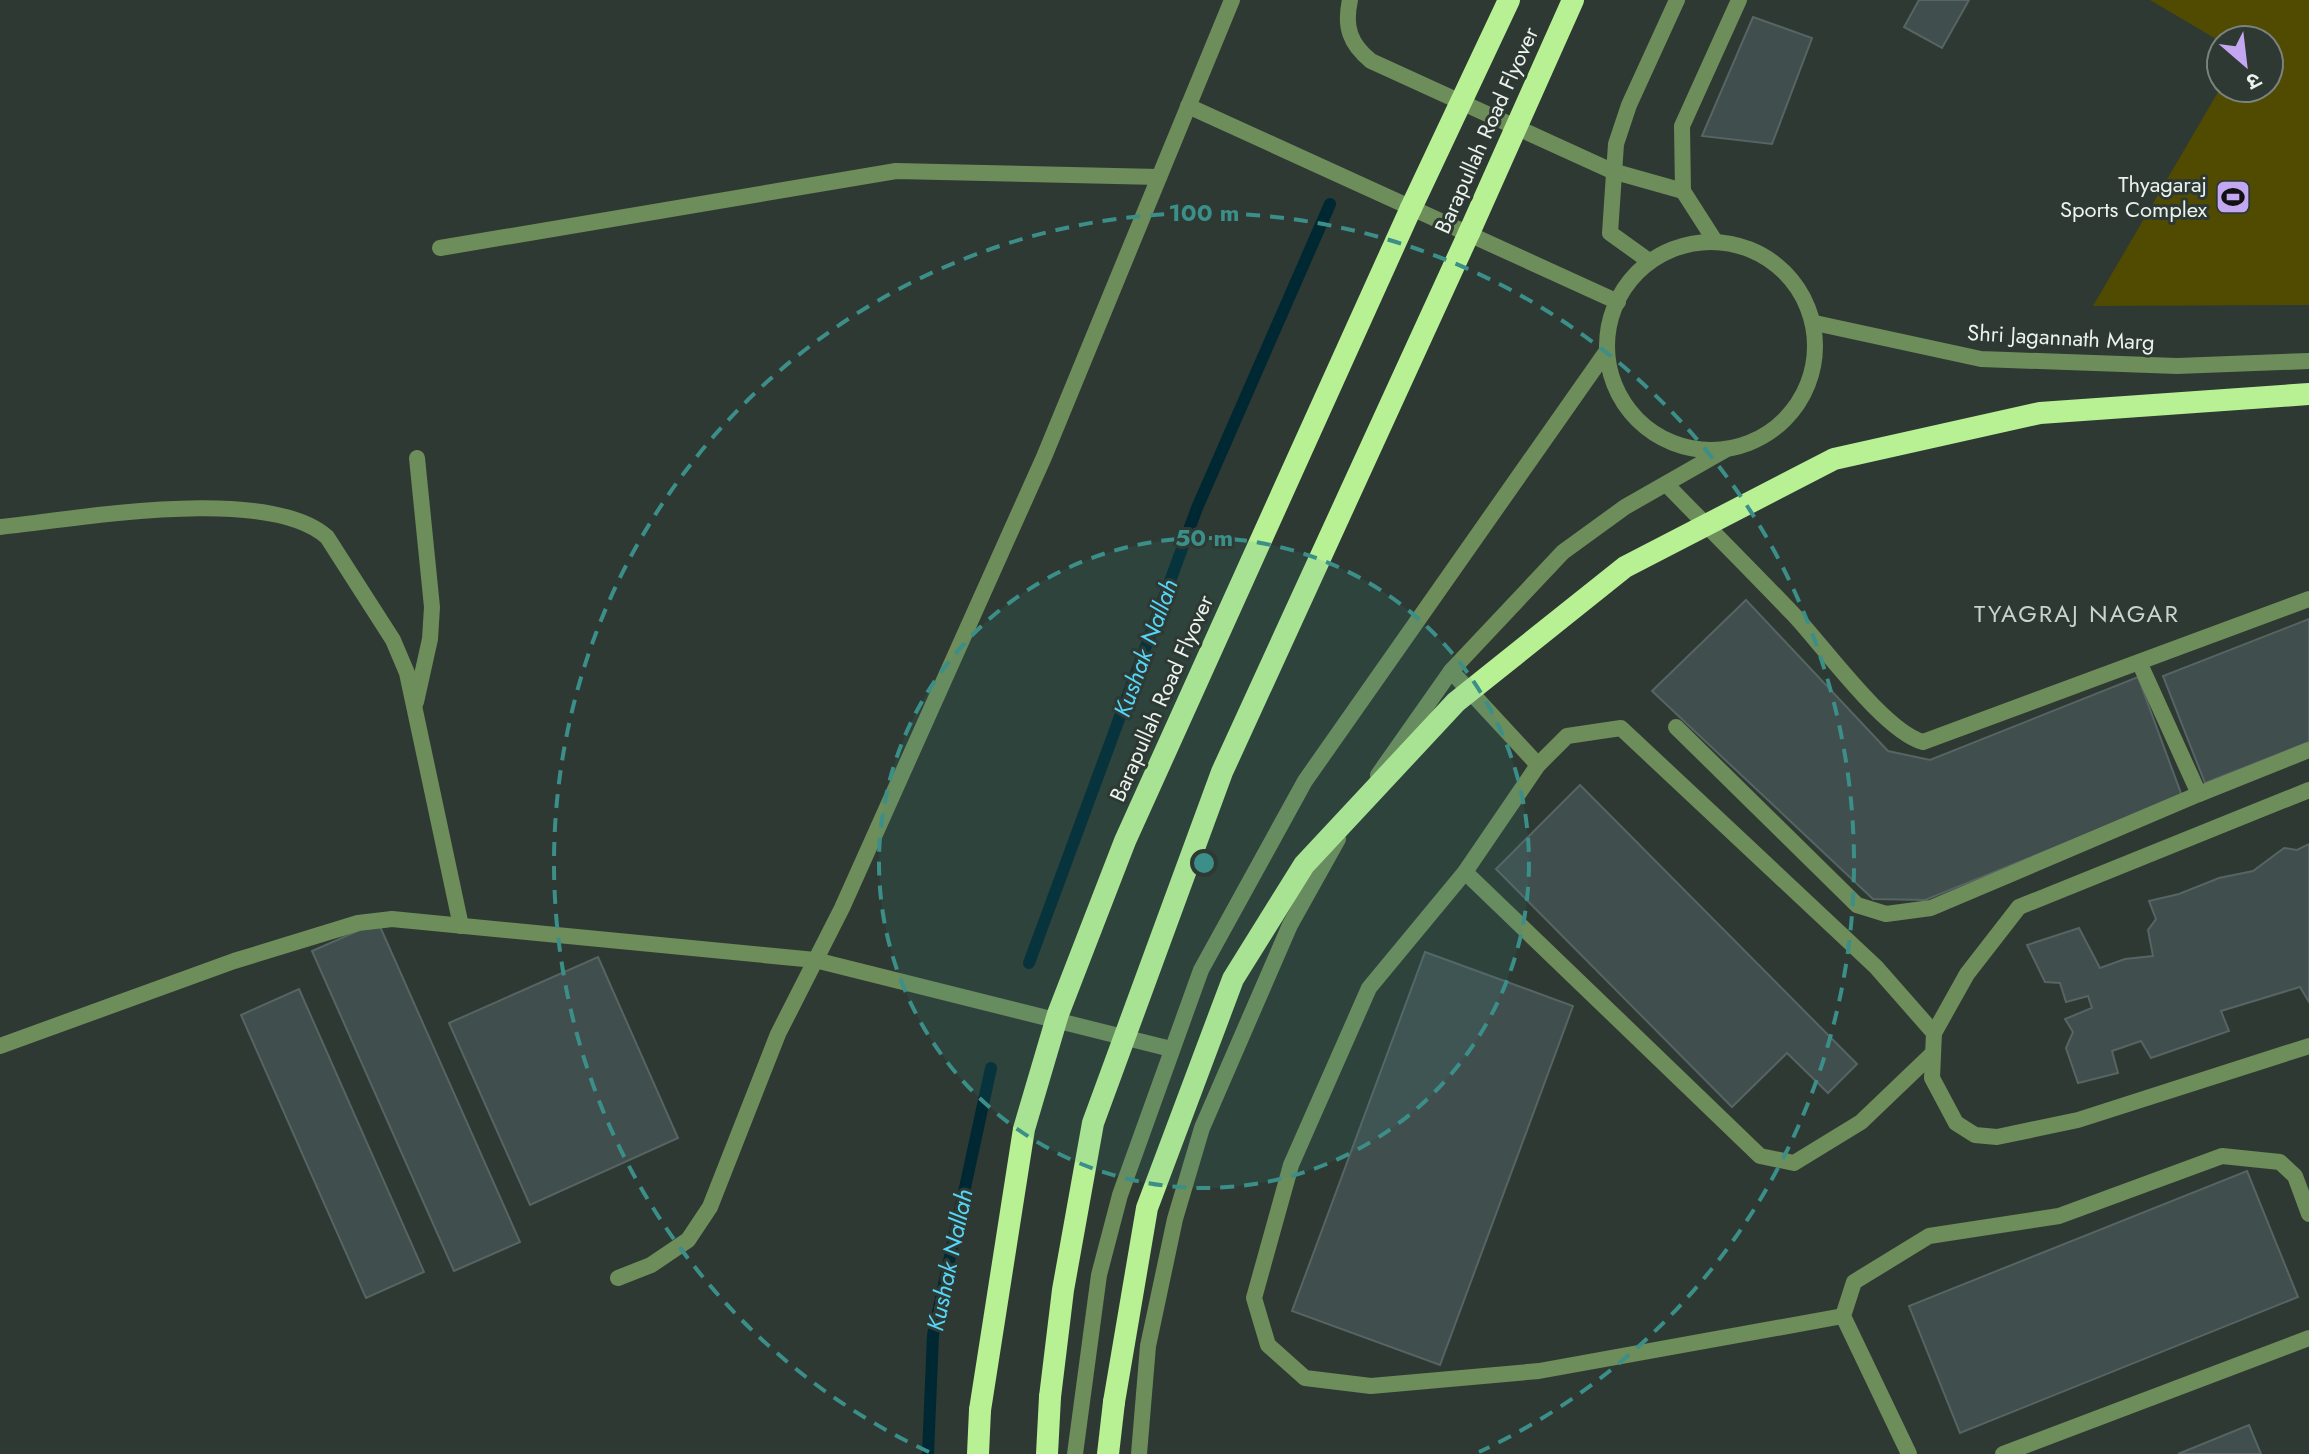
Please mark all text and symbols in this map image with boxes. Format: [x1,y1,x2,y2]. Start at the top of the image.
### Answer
street label: Barapullah Road Flyover [1426,21,1546,239]
north arrow [2205,24,2285,104]
text: उ [2240,65,2268,99]
place label: Thyagaraj Sports Complex [2060,168,2208,225]
sports icon: Thyagaraj Sports Complex [2214,178,2252,216]
text: 100 m [1169,195,1239,230]
street label: Shri Jagannath Marg [1966,316,2156,358]
text: 50 m [1175,520,1233,555]
water label: Kushak Nallah [1104,574,1187,722]
street label: Barapullah Road Flyover [1101,589,1221,807]
district label: TYAGRAJ NAGAR [1974,596,2180,631]
centre of rings [1190,849,1218,877]
water label: Kushak Nallah [917,1186,982,1334]

